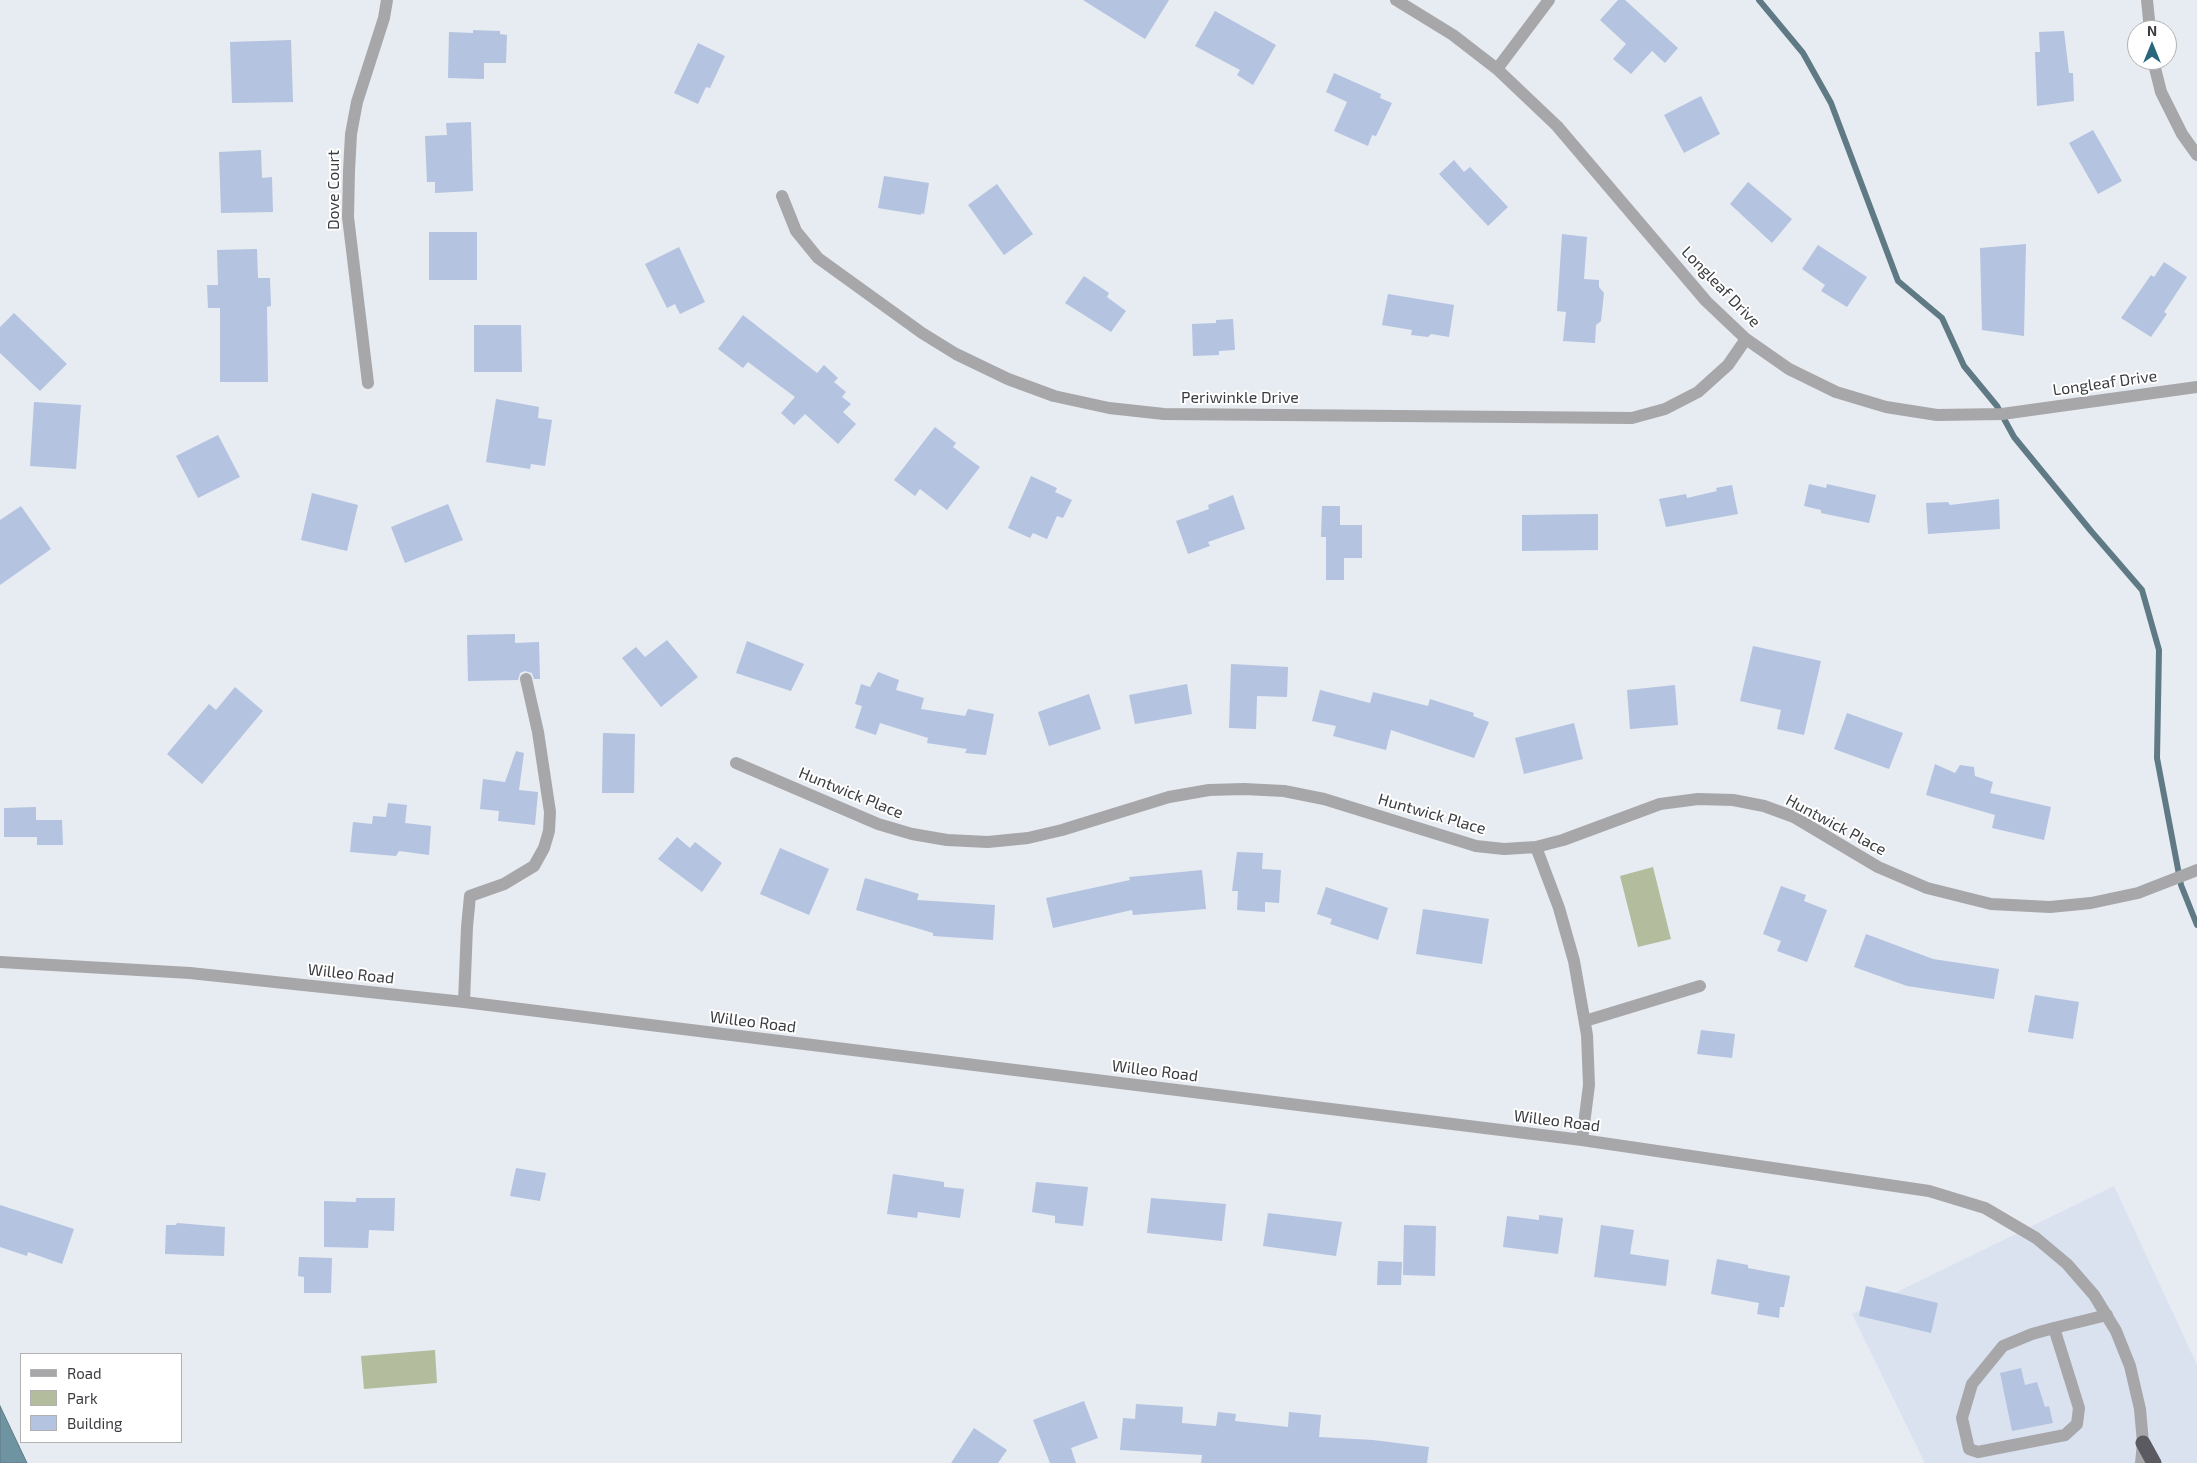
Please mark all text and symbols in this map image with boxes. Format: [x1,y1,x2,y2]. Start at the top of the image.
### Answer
north arrow [2127,20,2177,70]
text: N [2147,22,2157,39]
street label: Dove Court [324,150,344,230]
street label: Longleaf Drive [1678,242,1764,332]
street label: Longleaf Drive [2052,366,2158,400]
street label: Periwinkle Drive [1181,388,1299,408]
street label: Huntwick Place [796,763,906,823]
street label: Huntwick Place [1376,789,1488,839]
street label: Huntwick Place [1782,790,1890,860]
street label: Willeo Road [307,960,395,988]
street label: Willeo Road [709,1007,797,1037]
street label: Willeo Road [1111,1056,1199,1086]
street label: Willeo Road [1513,1106,1601,1136]
legend [20,1353,182,1443]
text: Road [67,1364,102,1382]
text: Park [67,1389,98,1407]
text: Building [67,1414,122,1432]

